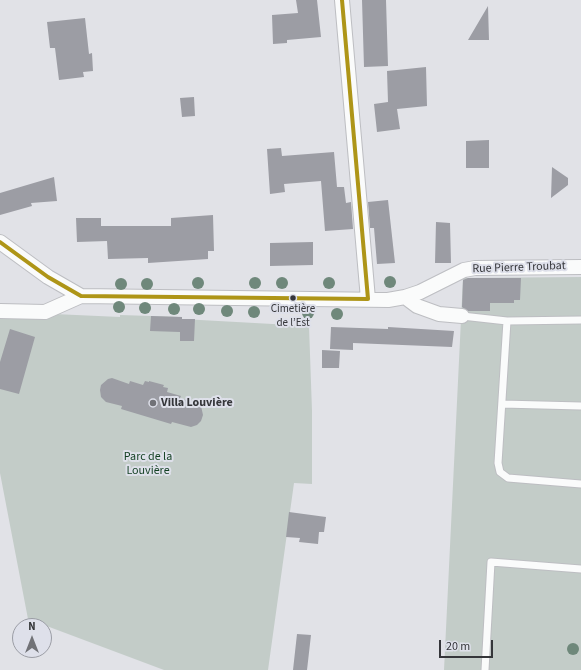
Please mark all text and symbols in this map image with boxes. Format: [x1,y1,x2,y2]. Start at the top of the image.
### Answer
street label: Rue Pierre Troubat [472,259,566,277]
marker: Cimetière de l’Est [288,293,298,303]
place label: Cimetière de l’Est [271,303,315,329]
place label: Villa Louvière [161,396,233,410]
marker: Villa Louvière [148,398,158,408]
park label: Parc de la Louvière [124,450,172,478]
north arrow [12,618,52,658]
text: N [28,619,36,634]
scale bar [441,632,495,658]
text: 20 m [446,638,470,655]

